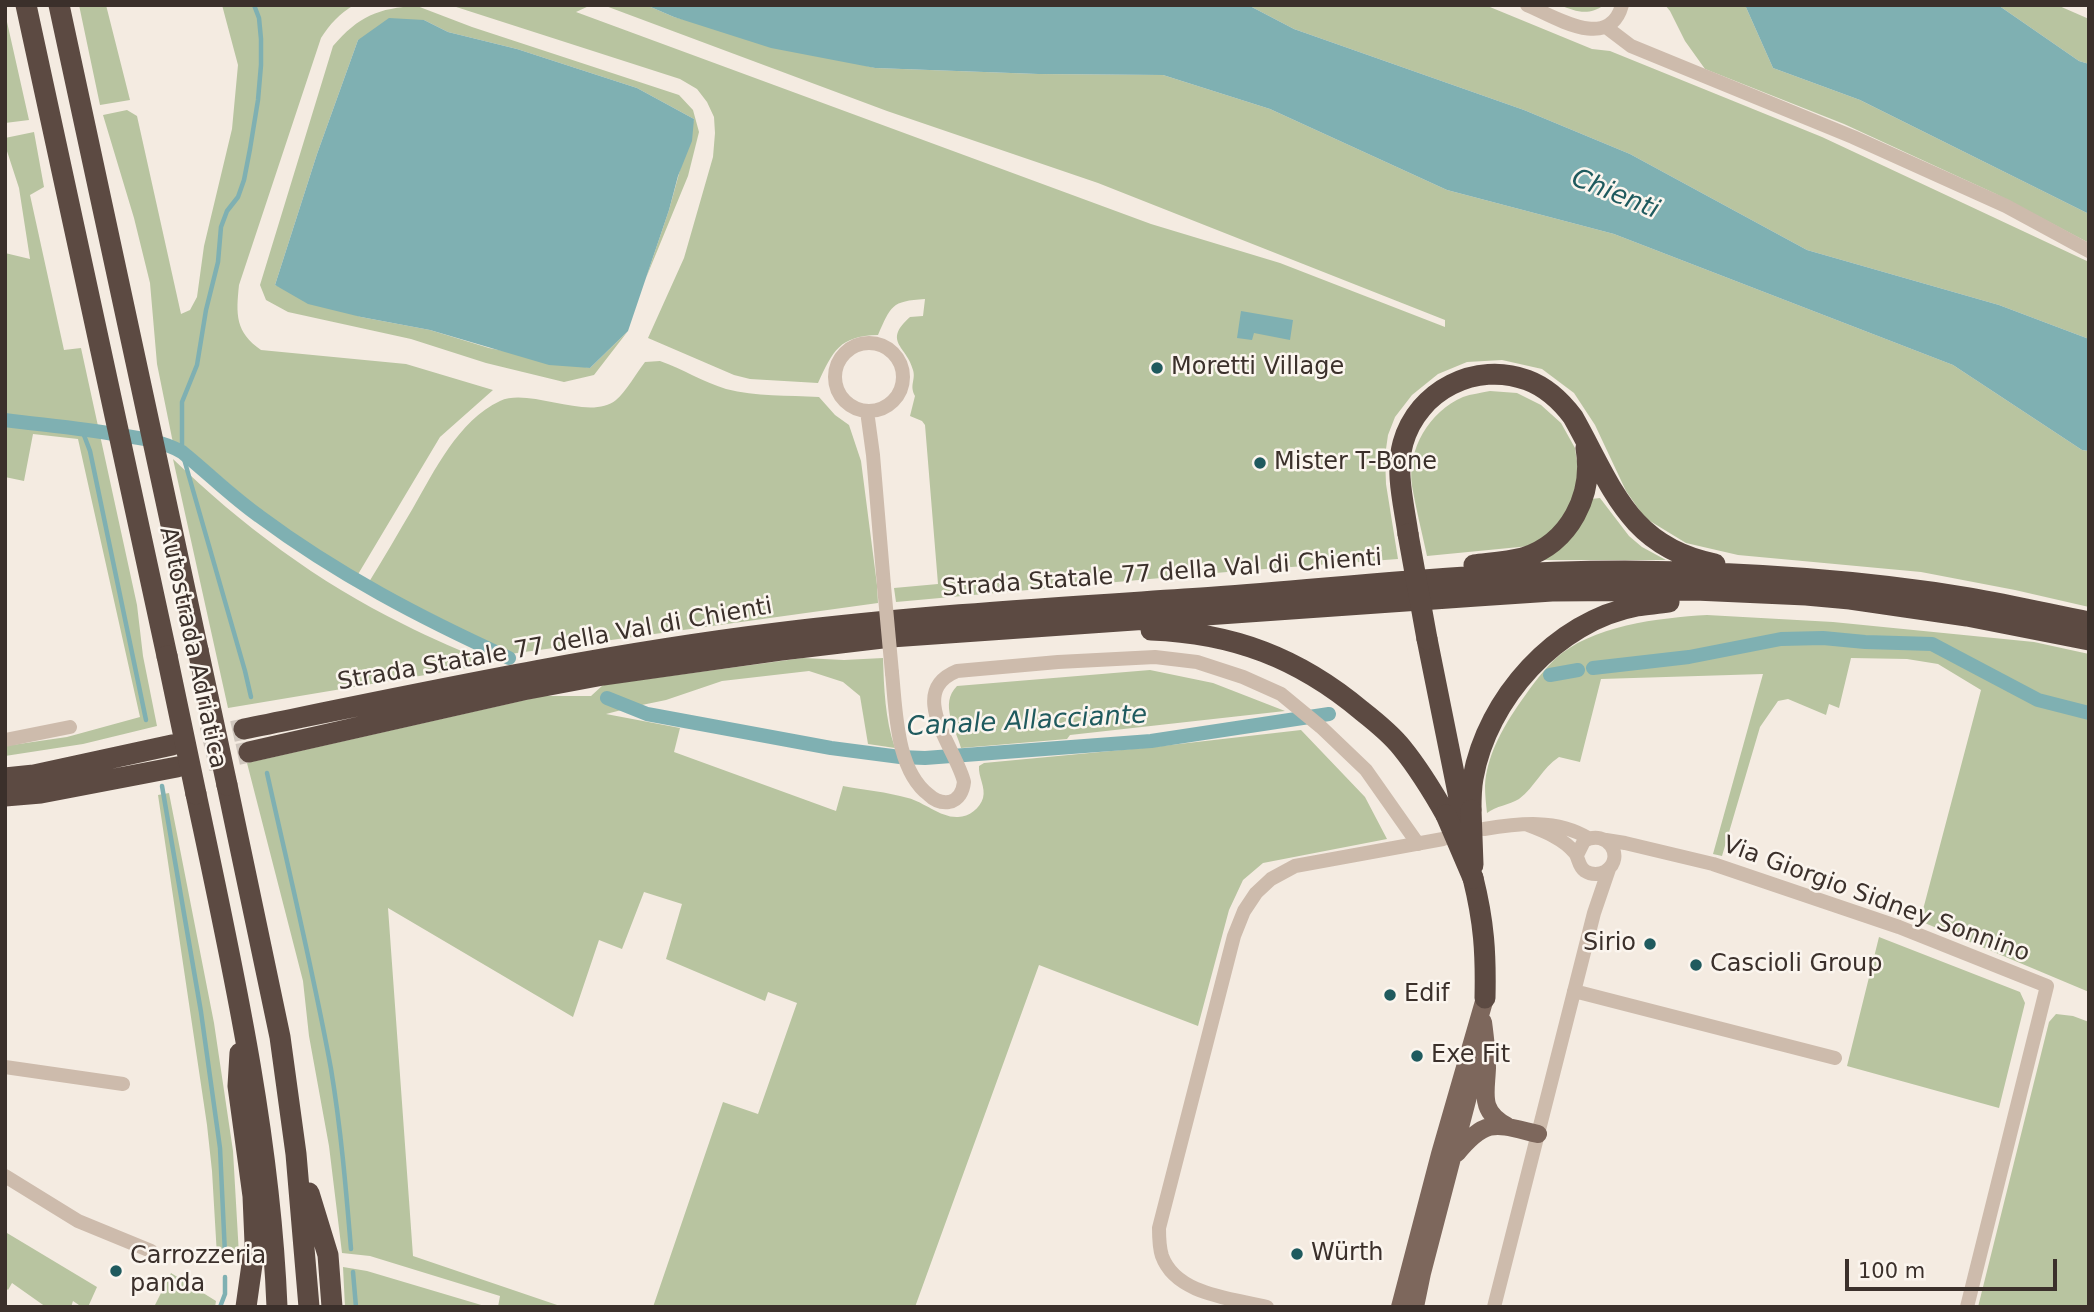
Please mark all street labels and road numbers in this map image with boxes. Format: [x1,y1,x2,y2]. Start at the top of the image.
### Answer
street label: Autostrada Adriatica [152,525,232,771]
street label: Strada Statale 77 della Val di Chienti [941,544,1383,604]
street label: Strada Statale 77 della Val di Chienti [335,593,775,697]
street label: Via Giorgio Sidney Sonnino [1719,831,2033,969]

